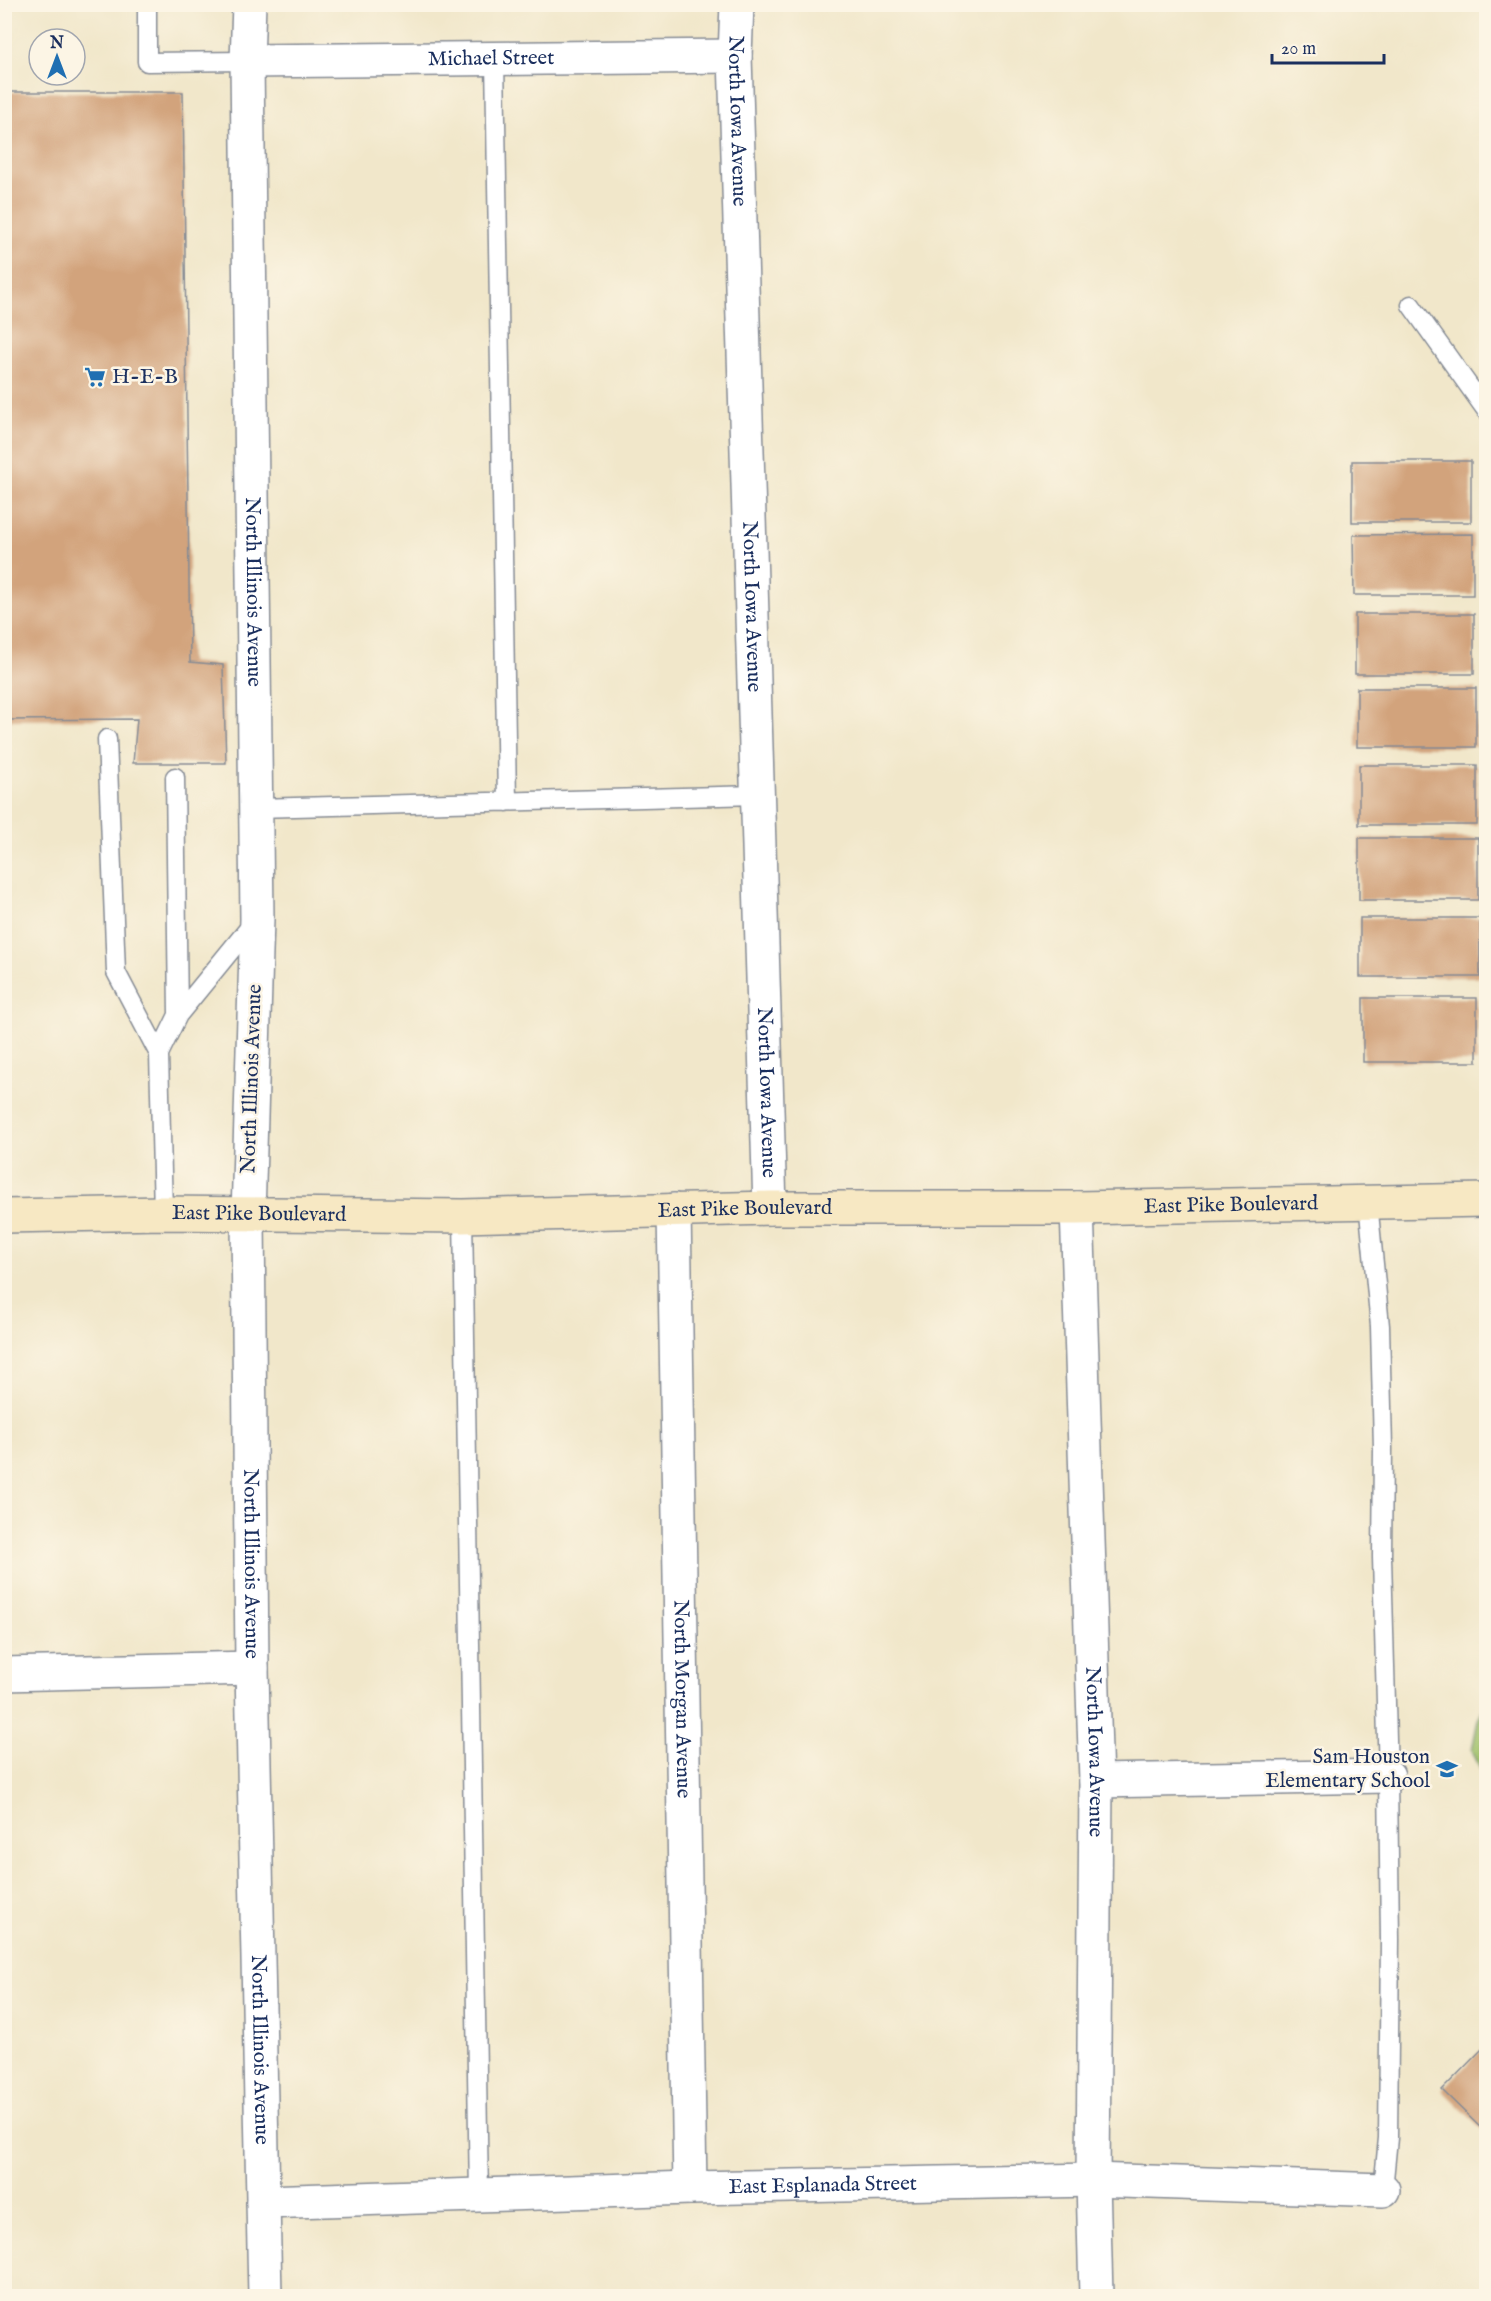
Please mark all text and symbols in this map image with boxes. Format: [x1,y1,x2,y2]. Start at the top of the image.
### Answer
north arrow [27,27,87,87]
scale bar [1272,27,1384,65]
text: N [49,34,64,54]
street label: North Iowa Avenue [721,35,753,207]
text: 20 m [1281,38,1316,61]
street label: Michael Street [427,44,555,73]
place label: H-E-B [112,364,178,391]
supermarket icon: H-E-B [83,365,107,389]
street label: North Illinois Avenue [239,497,268,687]
street label: North Iowa Avenue [736,521,768,693]
street label: North Illinois Avenue [235,983,269,1174]
street label: North Iowa Avenue [750,1007,783,1179]
street label: East Pike Boulevard [1143,1190,1319,1220]
street label: East Pike Boulevard [657,1195,833,1224]
street label: East Pike Boulevard [172,1200,347,1228]
street label: North Illinois Avenue [237,1469,265,1659]
street label: North Morgan Avenue [667,1599,697,1799]
street label: North Iowa Avenue [1079,1666,1110,1838]
place label: Sam Houston Elementary School [1265,1744,1430,1795]
school or university icon: Sam Houston Elementary School [1435,1757,1459,1781]
street label: North Illinois Avenue [244,1954,275,2145]
street label: East Esplanada Street [728,2170,917,2201]

